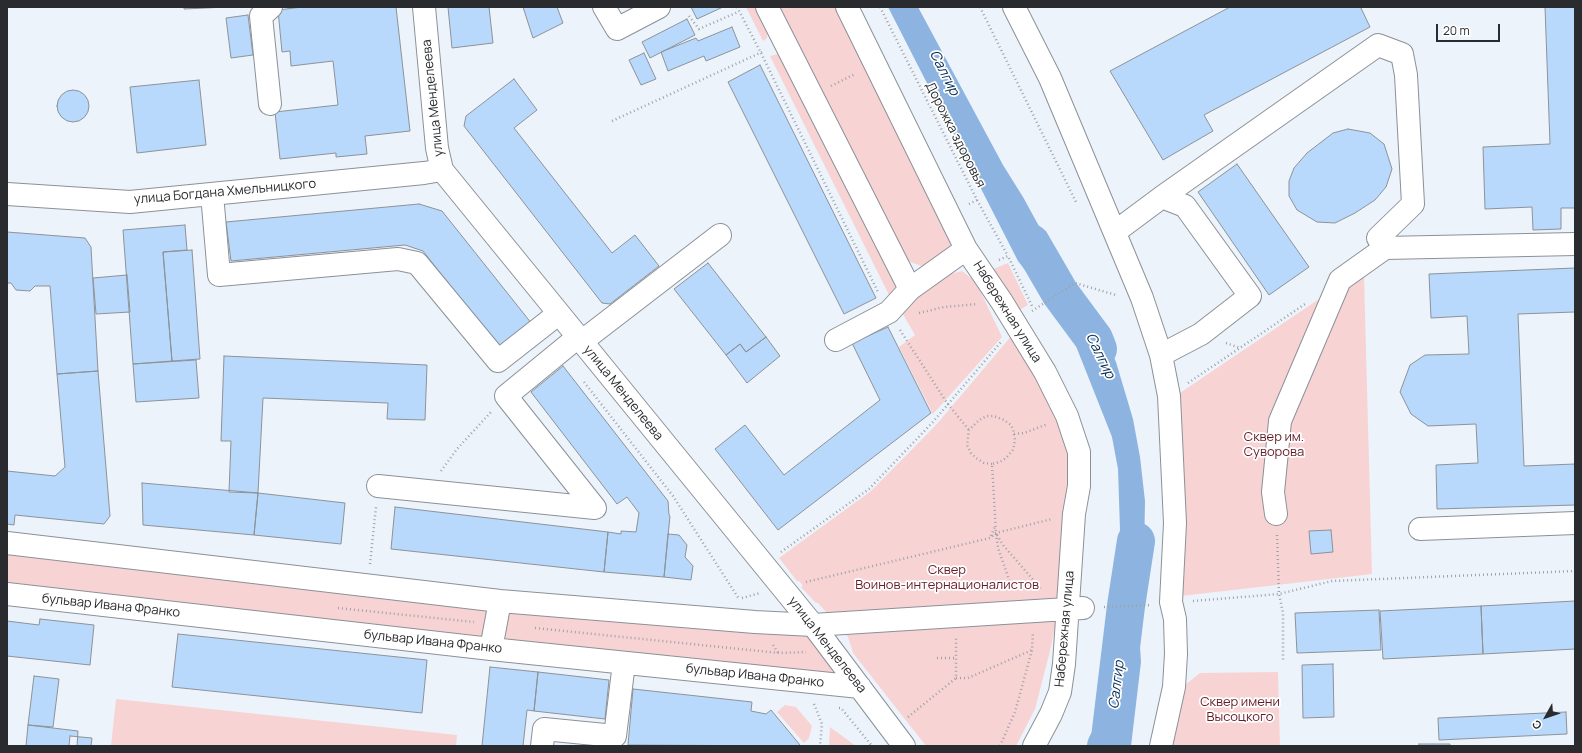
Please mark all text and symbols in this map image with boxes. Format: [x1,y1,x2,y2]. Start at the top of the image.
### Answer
scale bar [1438,16,1502,42]
text: 20 m [1443,22,1470,39]
street label: улица Менделеева [419,39,447,157]
water label: Салгир [925,48,963,98]
street label: Дорожка здоровья [922,80,988,190]
street label: улица Богдана Хмельницкого [133,176,317,208]
street label: Набережная улица [969,258,1045,366]
water label: Салгир [1082,330,1118,382]
street label: улица Менделеева [580,342,666,444]
park label: Сквер им. Суворова [1244,429,1304,460]
park label: Сквер Воинов-интернационалистов [855,562,1039,593]
street label: Набережная улица [1052,570,1078,688]
street label: бульвар Ивана Франко [41,591,181,621]
street label: улица Менделеева [785,594,869,696]
street label: бульвар Ивана Франко [363,627,503,657]
water label: Салгир [1106,660,1128,710]
street label: бульвар Ивана Франко [685,661,825,691]
park label: Сквер имени Высоцкого [1200,694,1280,725]
north arrow [1526,697,1566,737]
text: С [1528,717,1545,733]

